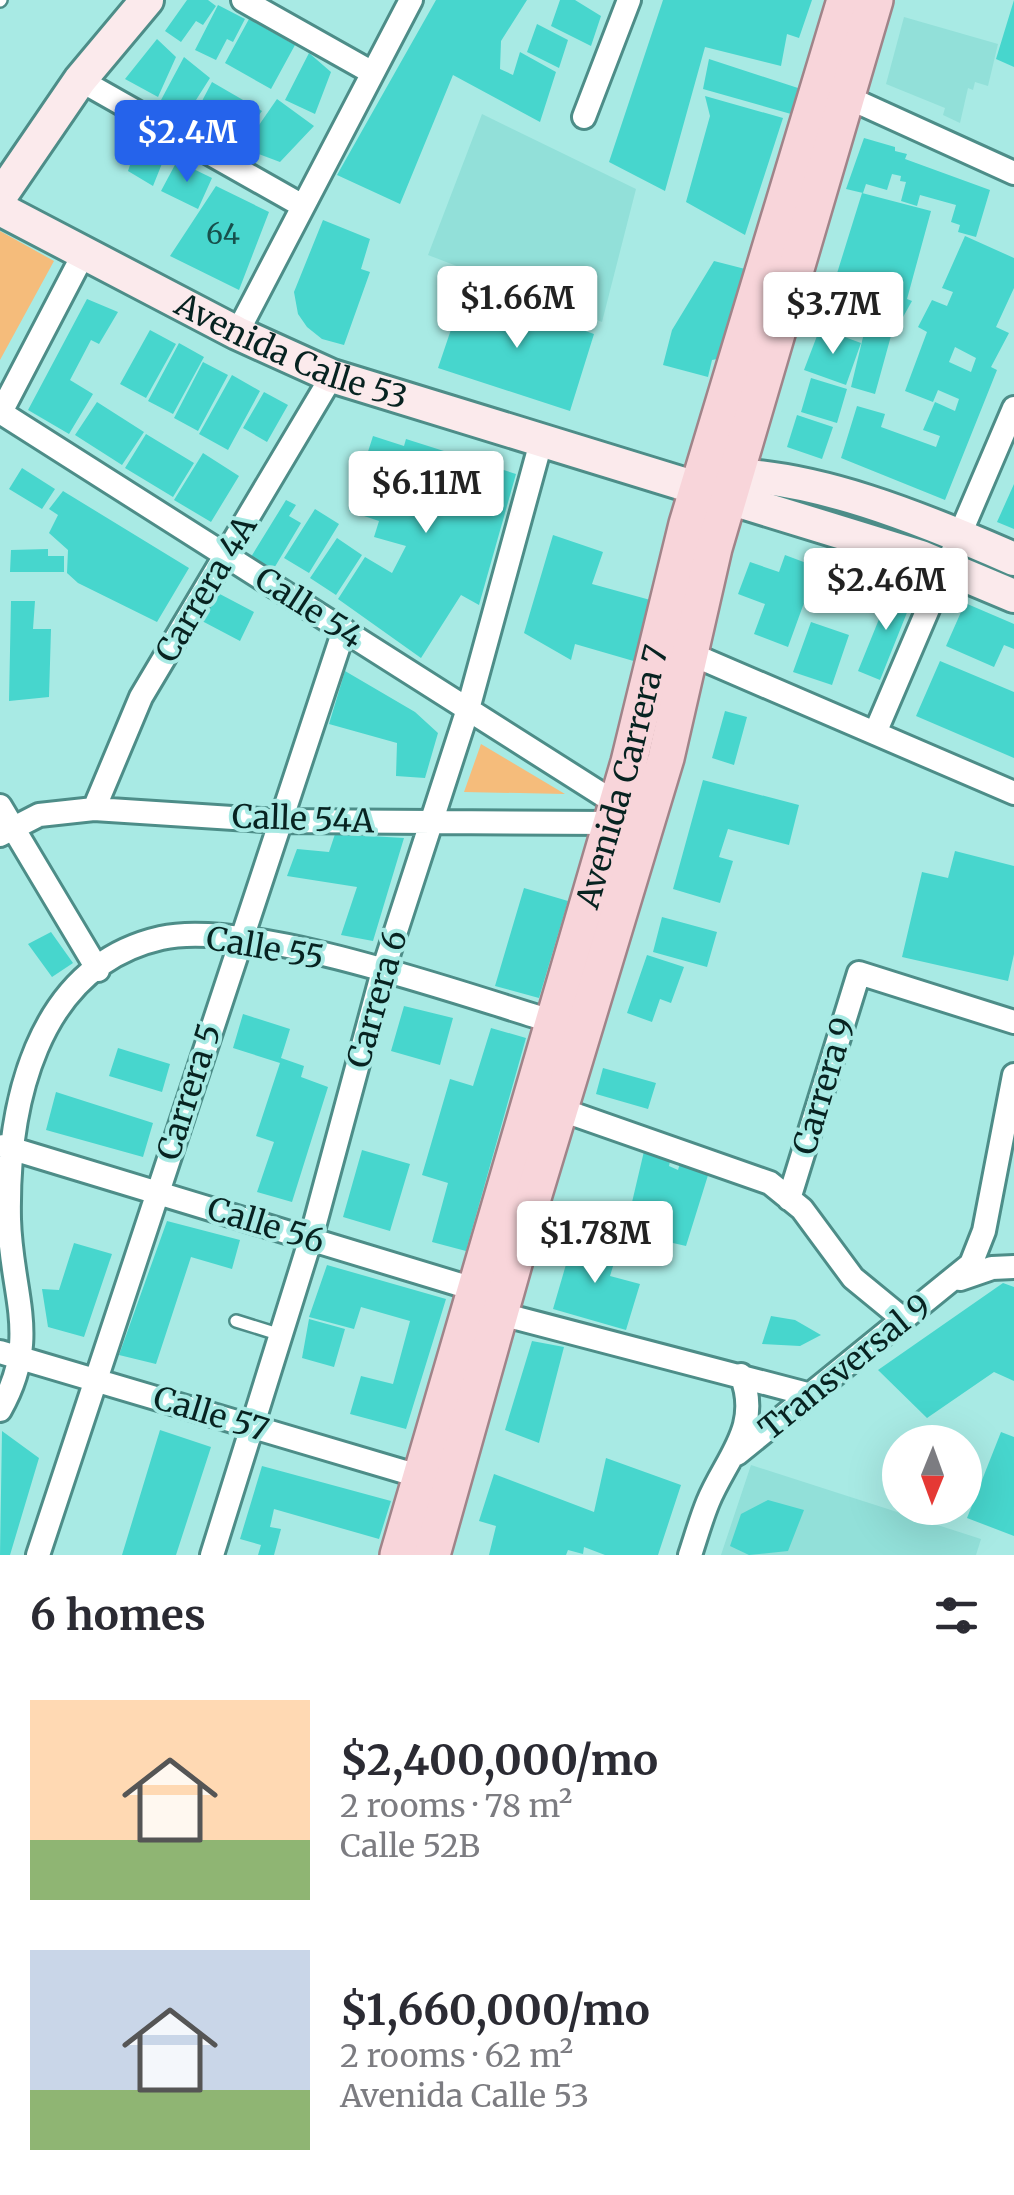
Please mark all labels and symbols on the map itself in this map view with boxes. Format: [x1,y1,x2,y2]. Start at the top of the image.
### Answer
pin: $2.4M [117,100,257,185]
house number: 64 [206,216,240,252]
pin: $1.66M [436,266,598,351]
pin: $3.7M [763,272,903,357]
street label: Avenida Calle 53 [167,284,412,418]
pin: $6.11M [345,451,507,536]
street label: Carrera 4A [147,508,266,669]
pin: $2.46M [805,548,967,633]
street label: Calle 54 [248,558,371,658]
street label: Avenida Carrera 7 [567,641,677,914]
street label: Calle 54A [231,797,375,841]
street label: Calle 55 [203,918,327,978]
street label: Carrera 6 [338,926,416,1072]
street label: Carrera 9 [784,1013,864,1159]
street label: Carrera 5 [148,1019,230,1165]
street label: Calle 56 [203,1188,329,1262]
pin: $1.78M [514,1201,676,1286]
street label: Transversal 9 [751,1286,939,1448]
street label: Calle 57 [149,1378,273,1450]
north arrow [882,1425,982,1525]

